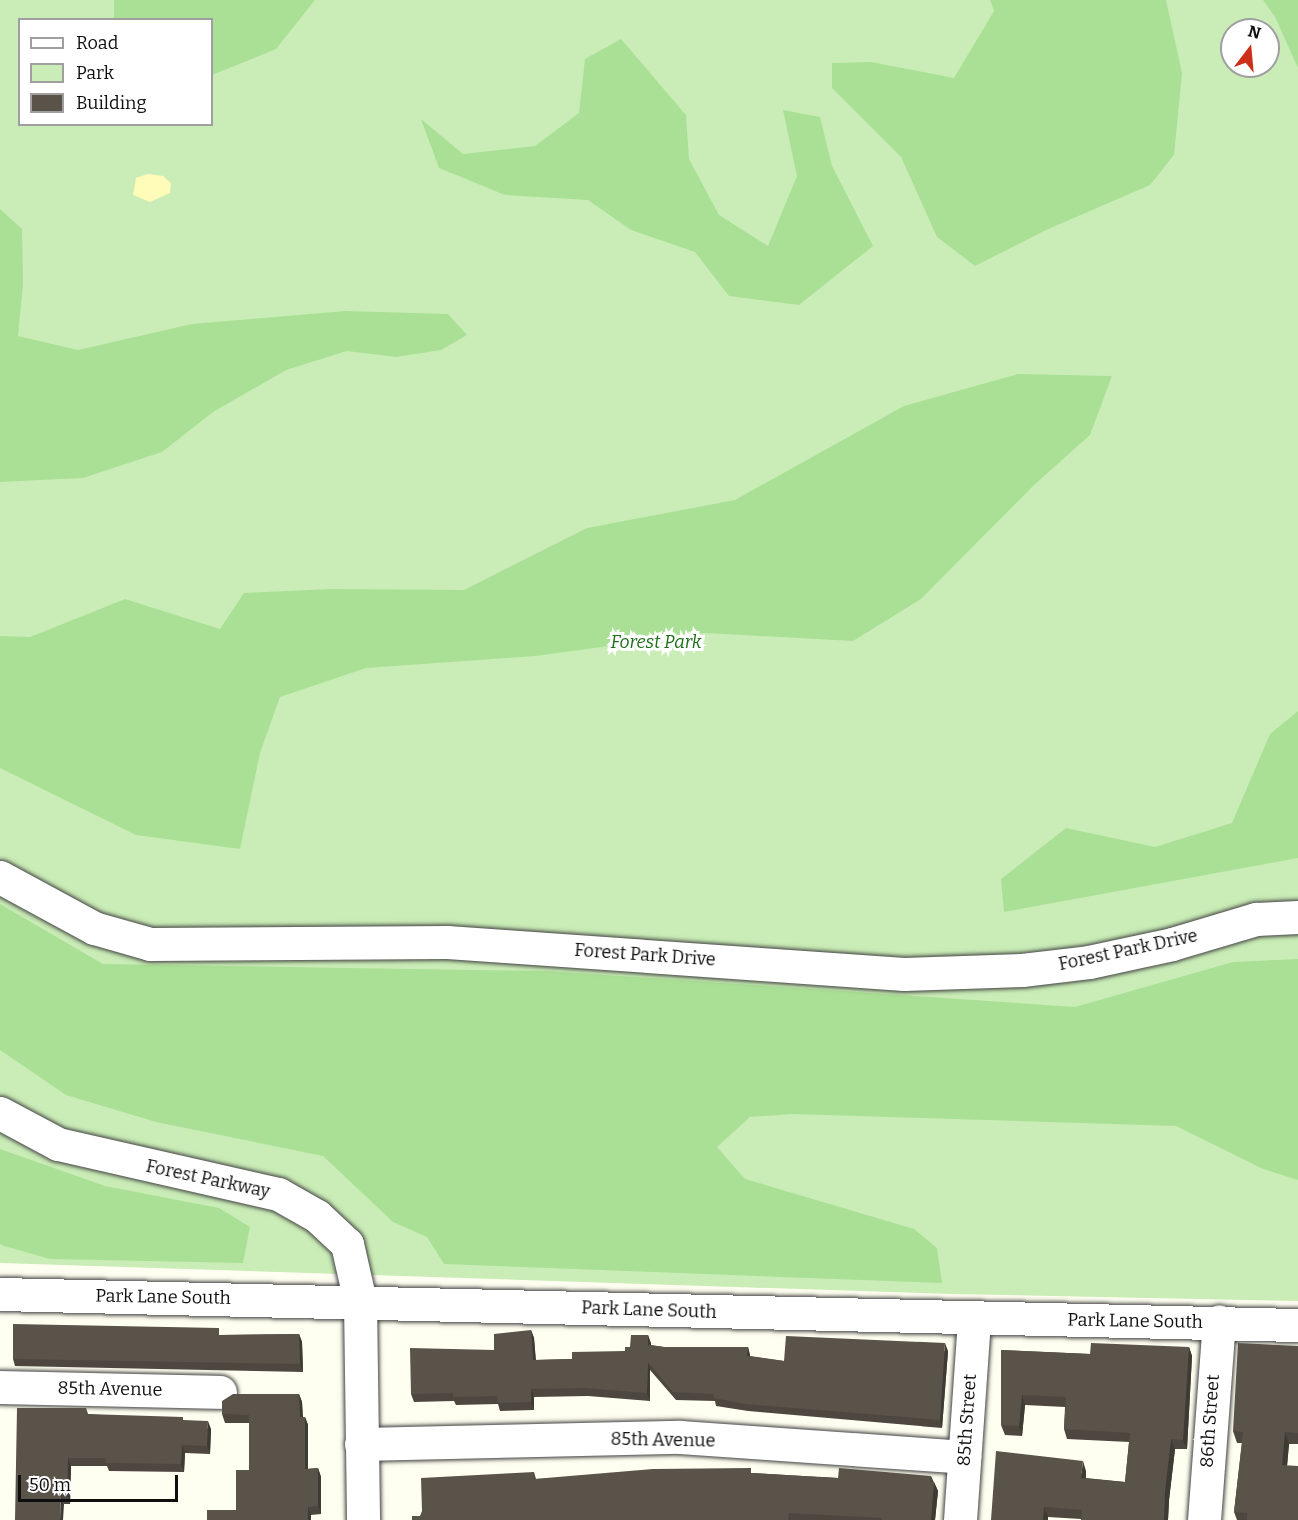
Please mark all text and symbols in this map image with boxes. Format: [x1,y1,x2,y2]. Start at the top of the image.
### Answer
legend [18,18,213,126]
north arrow [1220,18,1280,78]
text: N [1246,21,1263,43]
text: Road [76,32,118,54]
text: Park [76,62,114,84]
text: Building [76,92,147,114]
park label: Forest Park [610,631,702,653]
street label: Forest Park Drive [1056,925,1200,975]
street label: Forest Park Drive [574,939,716,971]
street label: Forest Parkway [144,1155,272,1203]
street label: Park Lane South [95,1285,231,1309]
street label: Park Lane South [581,1297,717,1323]
street label: Park Lane South [1067,1309,1203,1333]
street label: 85th Street [953,1373,981,1467]
street label: 86th Street [1196,1374,1224,1468]
street label: 85th Avenue [57,1377,163,1401]
street label: 85th Avenue [610,1428,716,1452]
scale bar [21,1463,182,1501]
text: 50 m [29,1474,71,1496]

